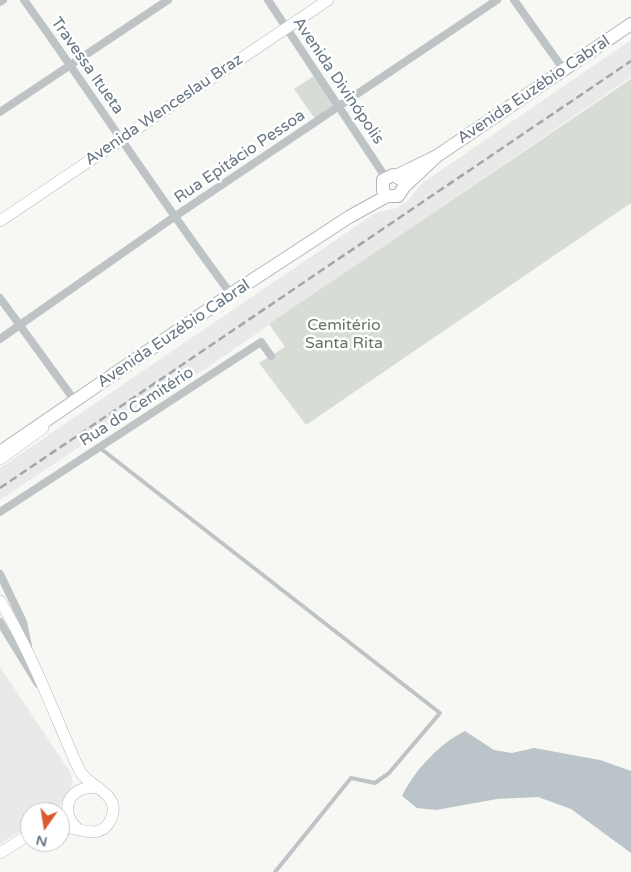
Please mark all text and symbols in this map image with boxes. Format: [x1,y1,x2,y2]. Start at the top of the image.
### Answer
street label: Travessa Itueta [46,14,128,118]
street label: Avenida Divinópolis [288,14,388,148]
street label: Avenida Euzébio Cabral [454,32,614,148]
street label: Avenida Wenceslau Braz [81,50,247,170]
street label: Rua Epitácio Pessoa [171,106,309,208]
street label: Avenida Euzébio Cabral [94,276,254,392]
park label: Cemitério Santa Rita [305,316,383,354]
street label: Rua do Cemitério [77,363,197,451]
north arrow [20,802,70,852]
text: N [34,832,49,851]

